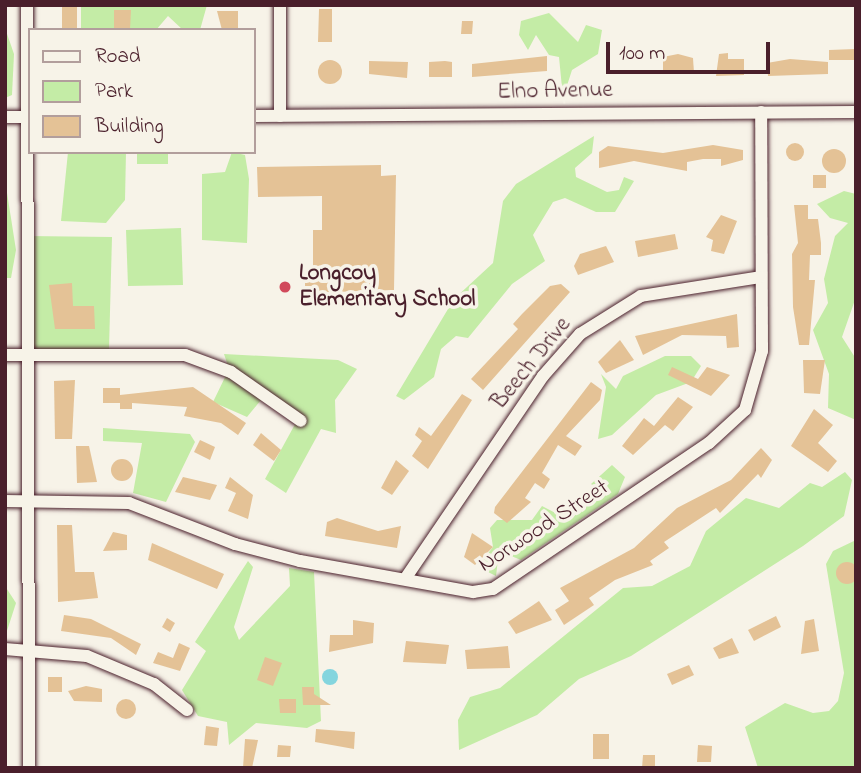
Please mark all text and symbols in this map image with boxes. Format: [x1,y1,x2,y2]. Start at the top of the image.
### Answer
legend [28,28,256,154]
scale bar [609,28,774,72]
text: 100 m [619,39,665,69]
text: Road [95,42,141,72]
text: Park [95,77,133,107]
street label: Elno Avenue [497,77,613,107]
text: Building [95,112,164,142]
place label: Longcoy Elementary School [299,260,475,314]
marker: Longcoy Elementary School [277,279,293,295]
street label: Beech Drive [486,312,578,416]
street label: Norwood Street [474,475,614,579]

